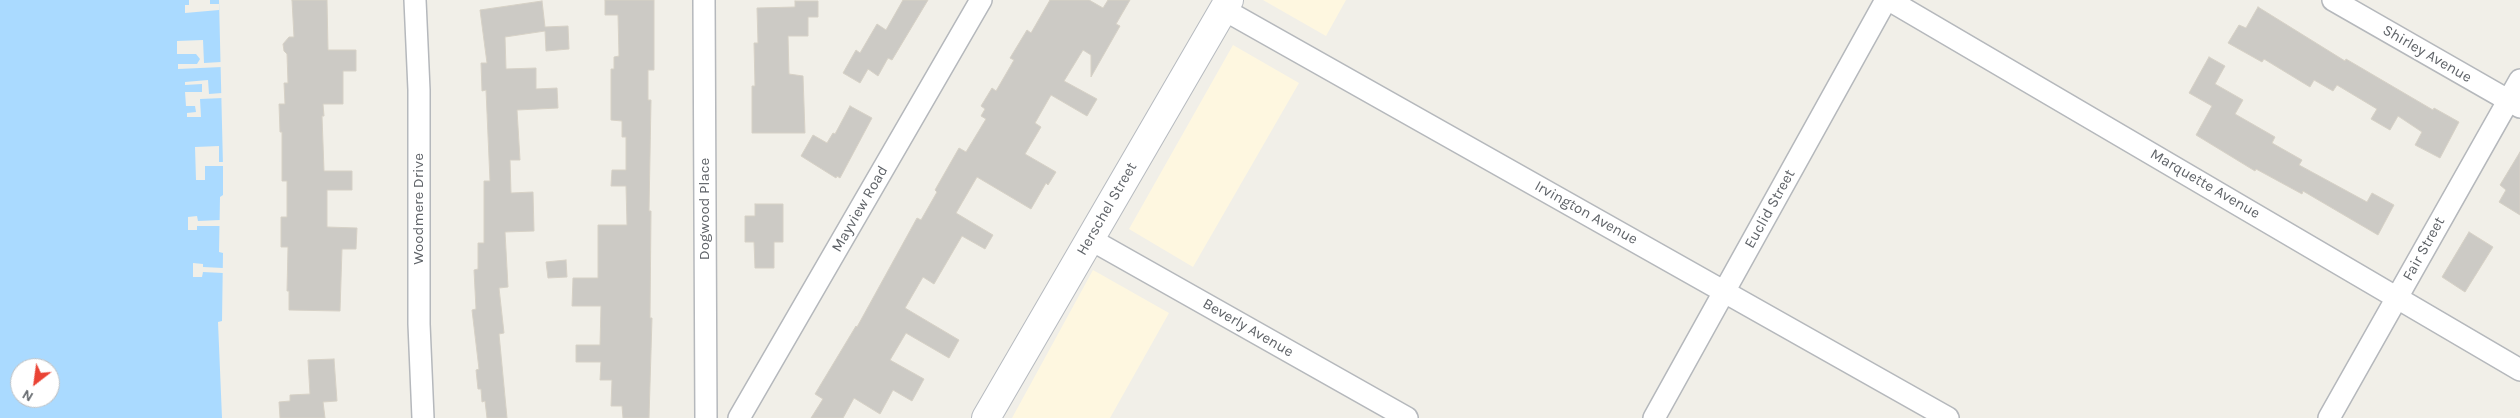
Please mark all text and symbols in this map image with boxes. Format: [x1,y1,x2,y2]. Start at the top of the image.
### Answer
street label: Shirley Avenue [2379,21,2475,87]
street label: Marquette Avenue [2147,145,2263,223]
street label: Woodmere Drive [410,153,428,265]
street label: Dogwood Place [696,158,714,260]
street label: Herschel Street [1073,159,1141,259]
street label: Mayview Road [828,163,892,255]
street label: Euclid Street [1741,166,1799,252]
street label: Irvington Avenue [1531,177,1641,249]
street label: Fair Street [2399,214,2449,284]
street label: Beverly Avenue [1199,295,1297,361]
north arrow [10,358,60,408]
text: N [19,386,36,405]

